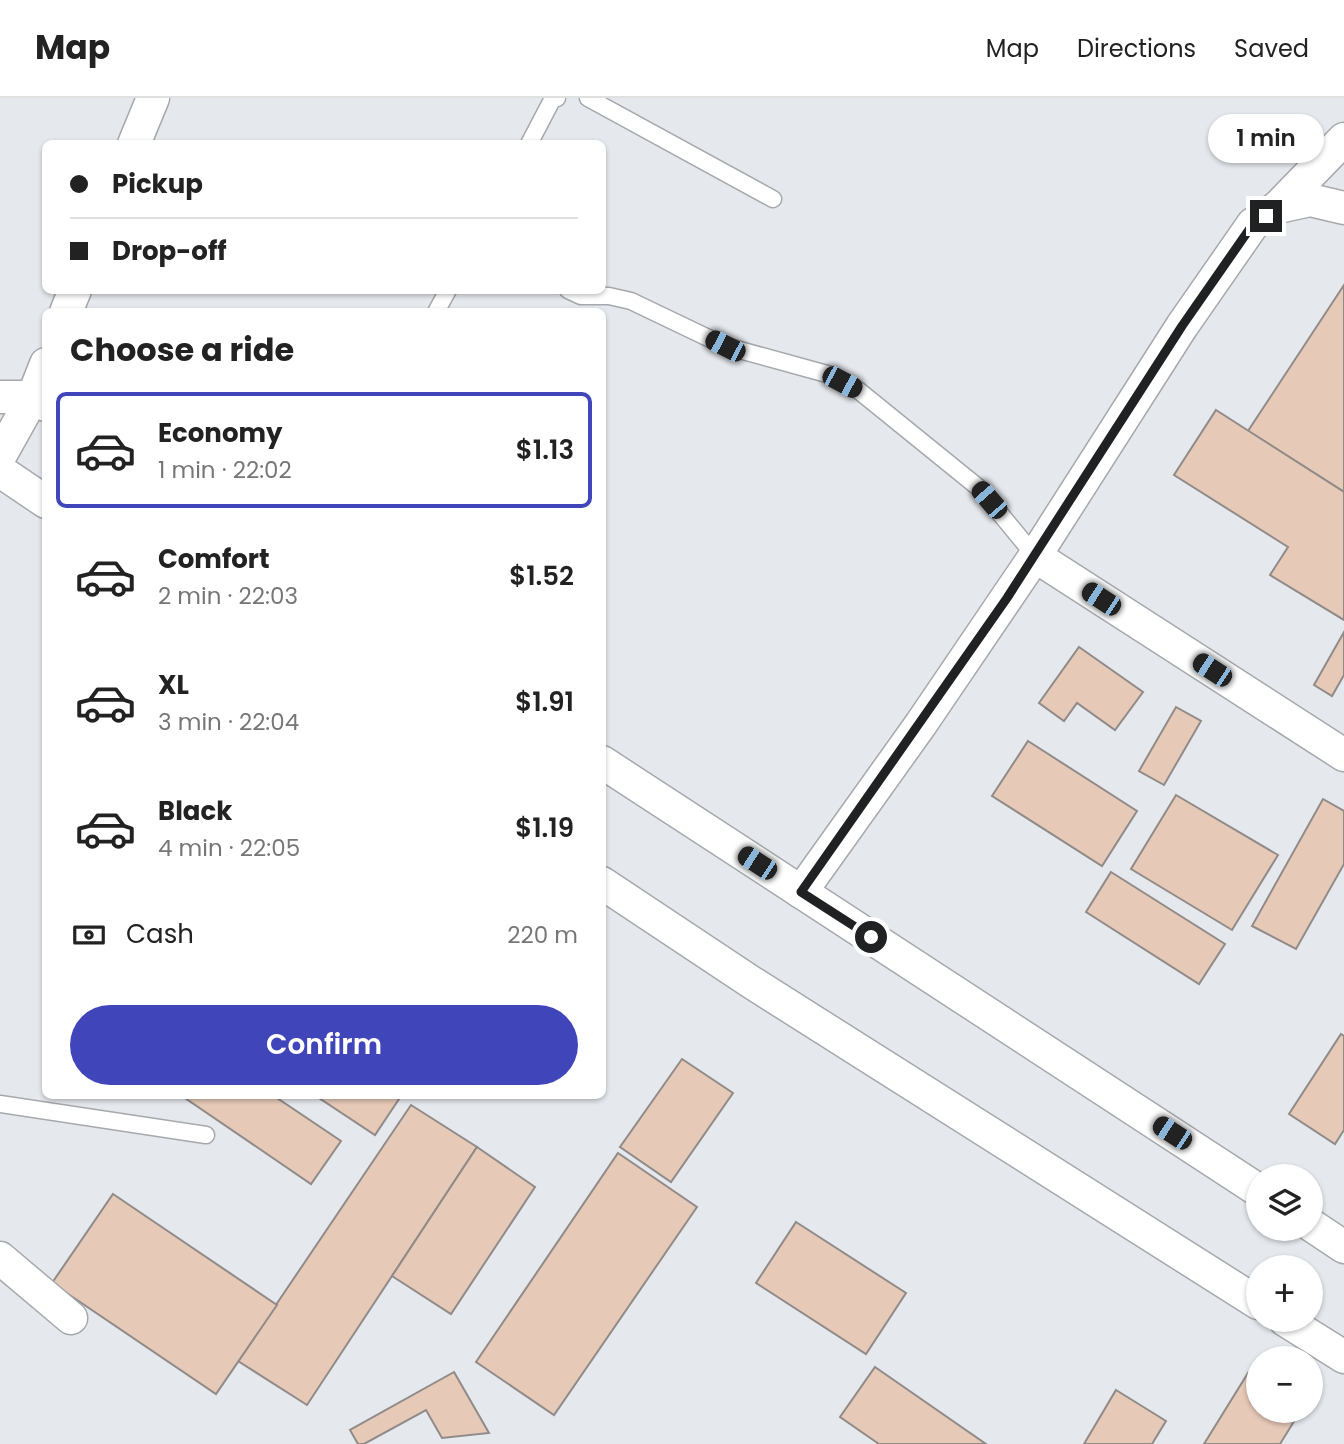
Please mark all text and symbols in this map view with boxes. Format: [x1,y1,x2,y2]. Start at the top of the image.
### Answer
text: Map [35,24,110,71]
text: Map [986,32,1039,65]
text: Directions [1077,32,1196,65]
text: Saved [1234,32,1309,65]
callout: 1 min [1208,115,1324,164]
text: 1 min [1236,122,1296,154]
text: Pickup [112,166,203,202]
route end [1250,200,1282,232]
text: Drop-off [112,233,227,269]
text: Choose a ride [70,327,294,372]
car [702,327,749,365]
car [819,363,866,401]
text: Economy [158,415,282,451]
icon: car [74,419,137,482]
text: $1.13 [516,432,574,468]
text: 1 min · 22:02 [158,454,292,486]
car [968,477,1011,523]
text: Comfort [158,541,270,577]
icon: car [74,545,137,608]
text: $1.52 [509,558,574,594]
car [1078,579,1125,619]
text: 2 min · 22:03 [158,580,298,612]
car [1189,650,1236,690]
text: XL [158,667,189,703]
icon: car [74,671,137,734]
text: $1.91 [515,684,574,720]
text: 3 min · 22:04 [158,706,299,738]
text: Black [158,793,232,829]
icon: car [74,797,137,860]
text: $1.19 [515,810,574,846]
text: 4 min · 22:05 [158,832,300,864]
car [734,843,781,883]
icon: cash [70,916,108,954]
text: Cash [126,916,194,952]
text: 220 m [507,919,578,951]
route start [855,921,887,953]
button: Confirm [70,1005,578,1085]
car [1149,1113,1196,1153]
map controls [1246,1164,1323,1423]
button: layers [1246,1164,1323,1241]
button: + [1246,1255,1323,1332]
button: − [1246,1346,1323,1423]

